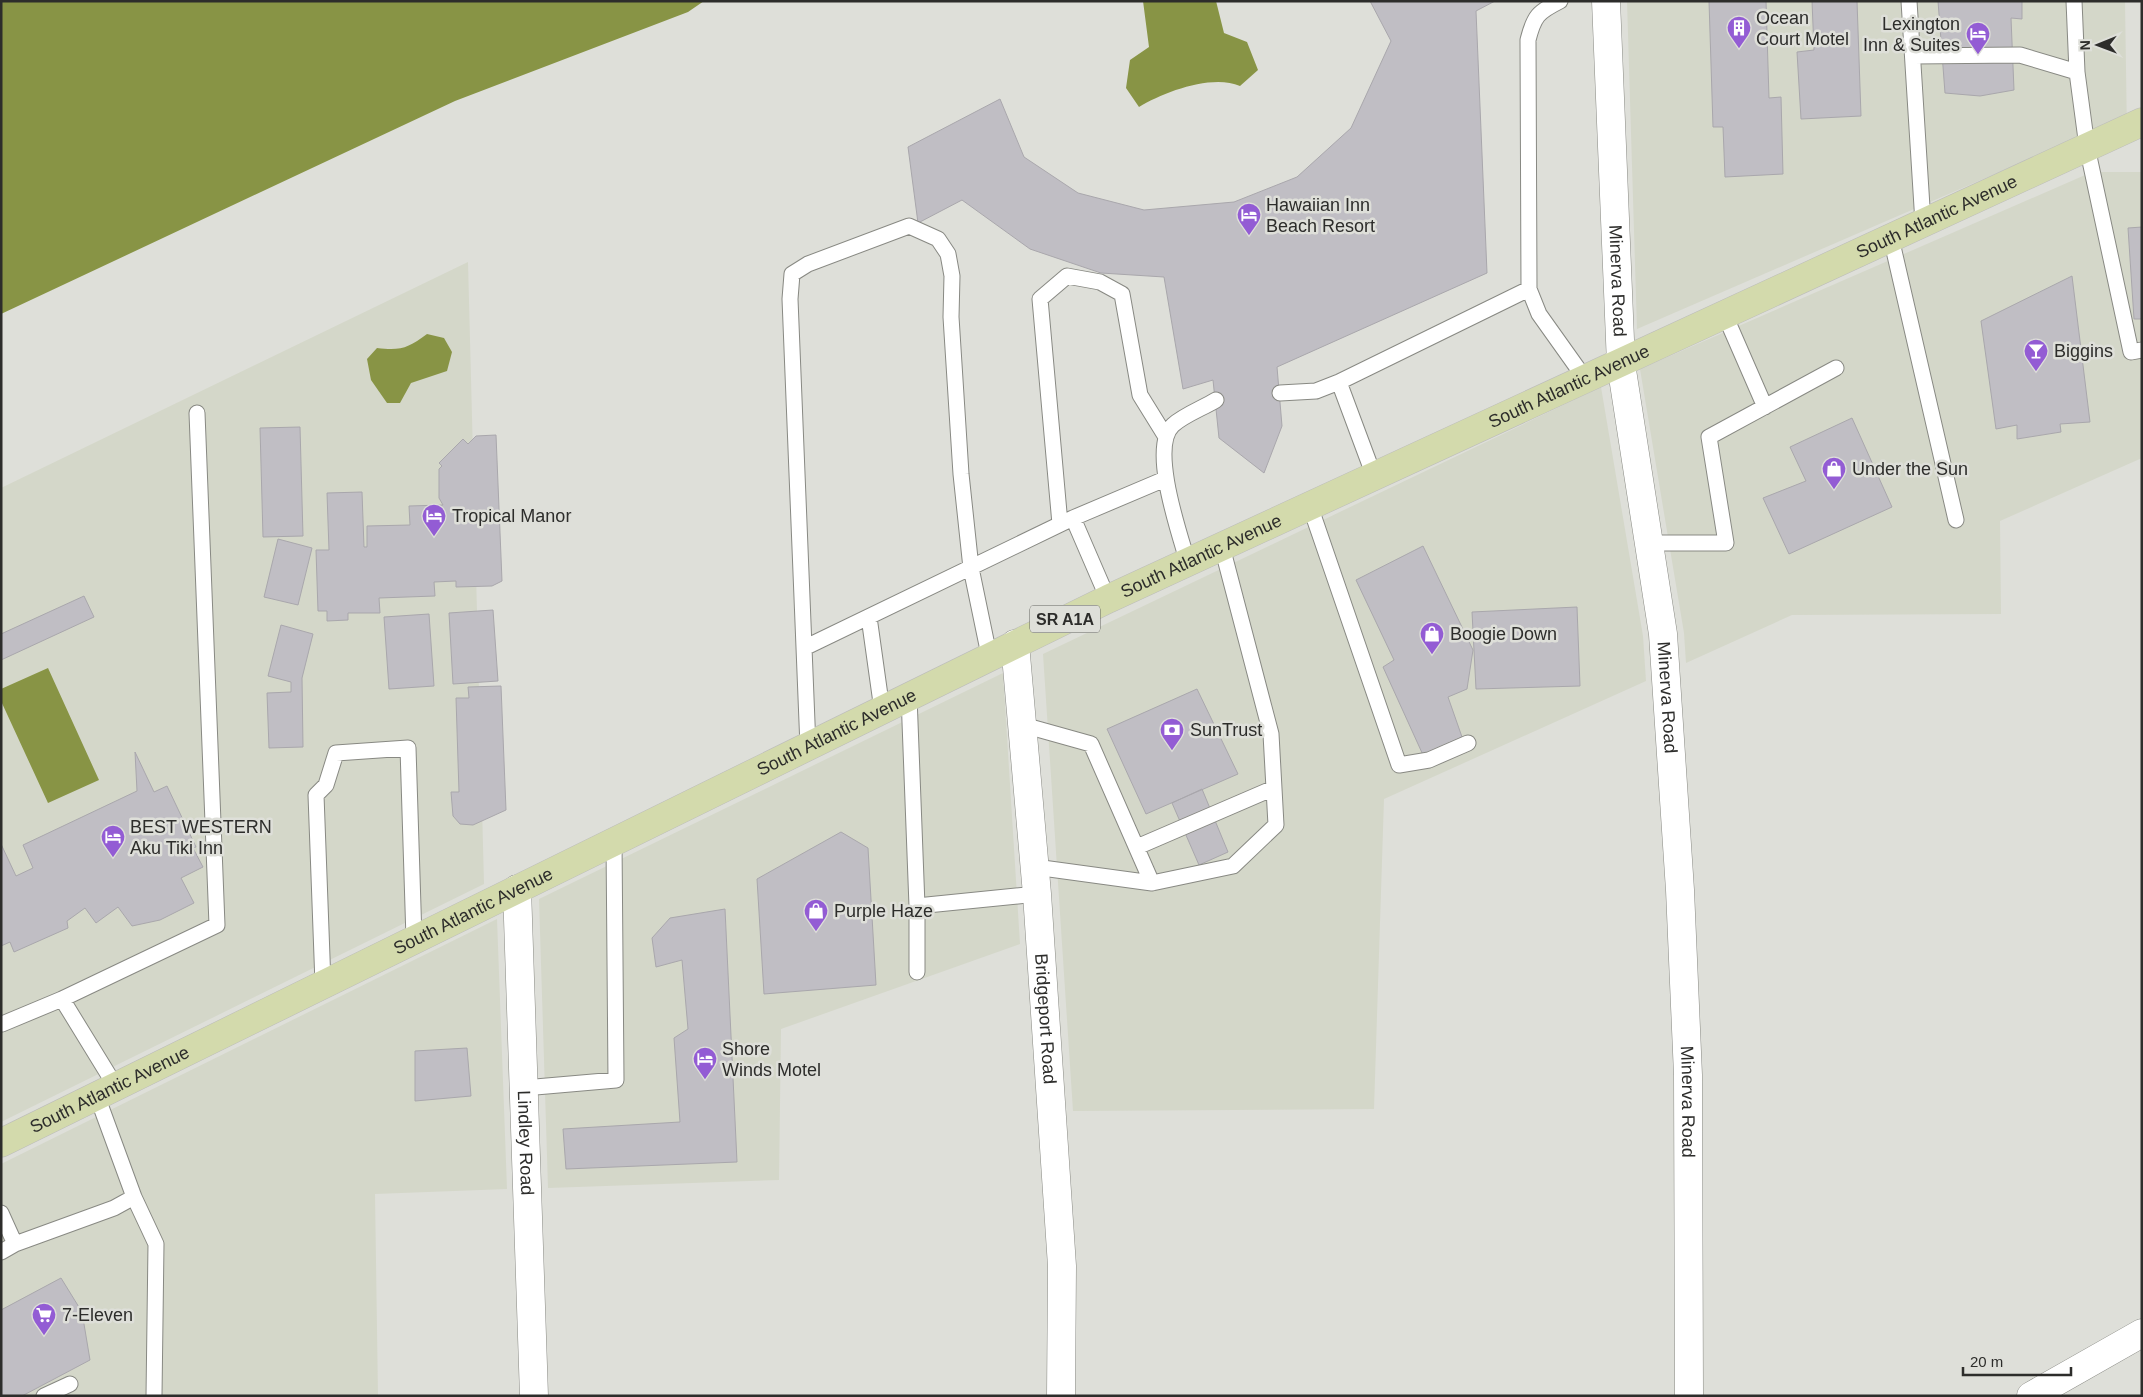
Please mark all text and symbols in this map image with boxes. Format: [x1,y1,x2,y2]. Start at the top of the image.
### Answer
place label: Ocean Court Motel [1756,8,1849,49]
place label: Lexington Inn & Suites [1863,14,1960,55]
building icon: Ocean Court Motel [1726,15,1752,49]
north arrow [2073,20,2123,70]
hotel icon: Lexington Inn & Suites [1965,21,1991,55]
text: N [2077,40,2093,50]
street label: South Atlantic Avenue [1853,171,2020,262]
place label: Hawaiian Inn Beach Resort [1266,195,1375,236]
hotel icon: Hawaiian Inn Beach Resort [1236,202,1262,236]
street label: Minerva Road [1605,224,1630,337]
bar icon: Biggins [2023,338,2049,372]
street label: South Atlantic Avenue [1485,341,1652,432]
place label: Biggins [2054,341,2113,361]
shop icon: Under the Sun [1821,456,1847,490]
place label: Under the Sun [1852,459,1968,479]
hotel icon: Tropical Manor [421,503,447,537]
place label: Tropical Manor [452,506,571,526]
street label: South Atlantic Avenue [1118,510,1285,602]
road number: SR A1A [1030,606,1100,632]
shop icon: Boogie Down [1419,621,1445,655]
place label: Boogie Down [1450,624,1557,644]
street label: Minerva Road [1654,641,1681,754]
street label: South Atlantic Avenue [754,685,919,780]
bank icon: SunTrust [1159,717,1185,751]
place label: SunTrust [1190,720,1262,740]
place label: BEST WESTERN Aku Tiki Inn [130,817,272,858]
hotel icon: BEST WESTERN Aku Tiki Inn [100,824,126,858]
street label: South Atlantic Avenue [390,863,556,959]
shop icon: Purple Haze [803,898,829,932]
place label: Purple Haze [834,901,933,921]
street label: Bridgeport Road [1031,953,1060,1085]
place label: Shore Winds Motel [722,1039,821,1080]
street label: South Atlantic Avenue [27,1042,193,1137]
street label: Minerva Road [1677,1045,1698,1158]
hotel icon: Shore Winds Motel [692,1046,718,1080]
street label: Lindley Road [514,1090,537,1196]
supermarket icon: 7-Eleven [31,1302,57,1336]
place label: 7-Eleven [62,1305,133,1325]
scale bar [1963,1344,2070,1376]
text: 20 m [1970,1353,2003,1370]

